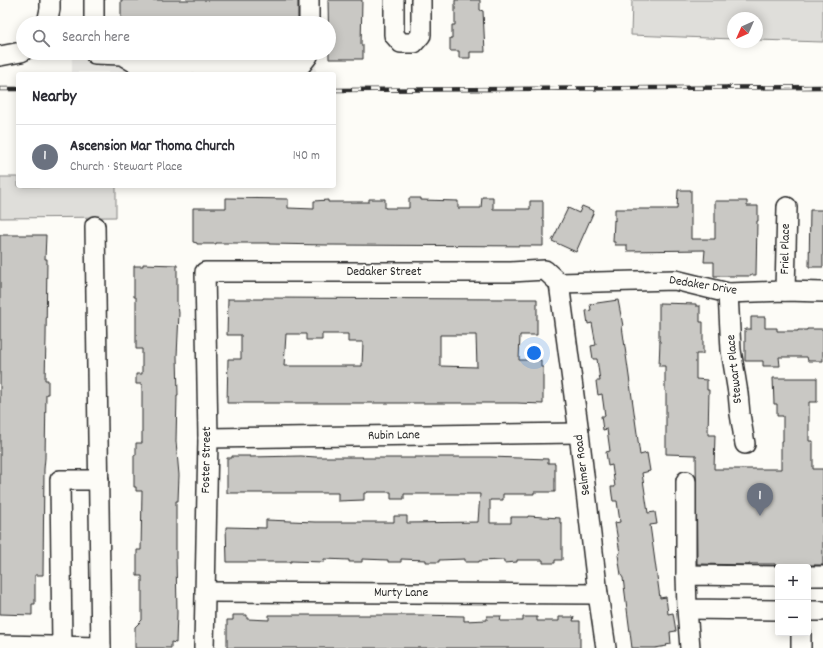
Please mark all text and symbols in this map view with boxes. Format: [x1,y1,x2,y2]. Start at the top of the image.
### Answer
north arrow [727,12,763,48]
search box [16,16,336,60]
icon: search [30,27,52,49]
text: Search here [62,27,130,49]
text: Nearby [32,86,76,110]
text: Ascension Mar Thoma Church [70,136,235,158]
text: 1 [44,147,46,166]
text: 140 m [293,147,320,166]
text: Church · Stewart Place [70,158,182,177]
street label: Friel Place [776,223,796,275]
street label: Dedaker Street [346,263,422,282]
street label: Dedaker Drive [668,271,739,301]
street label: Stewart Place [722,333,748,404]
your location [524,343,544,363]
street label: Foster Street [197,426,217,494]
street label: Rubin Lane [368,426,420,446]
street label: Selmer Road [570,433,596,497]
pin: 1 [747,483,773,516]
map controls [775,564,811,636]
button: + [775,564,811,600]
street label: Murty Lane [374,584,428,603]
button: − [775,600,811,636]

